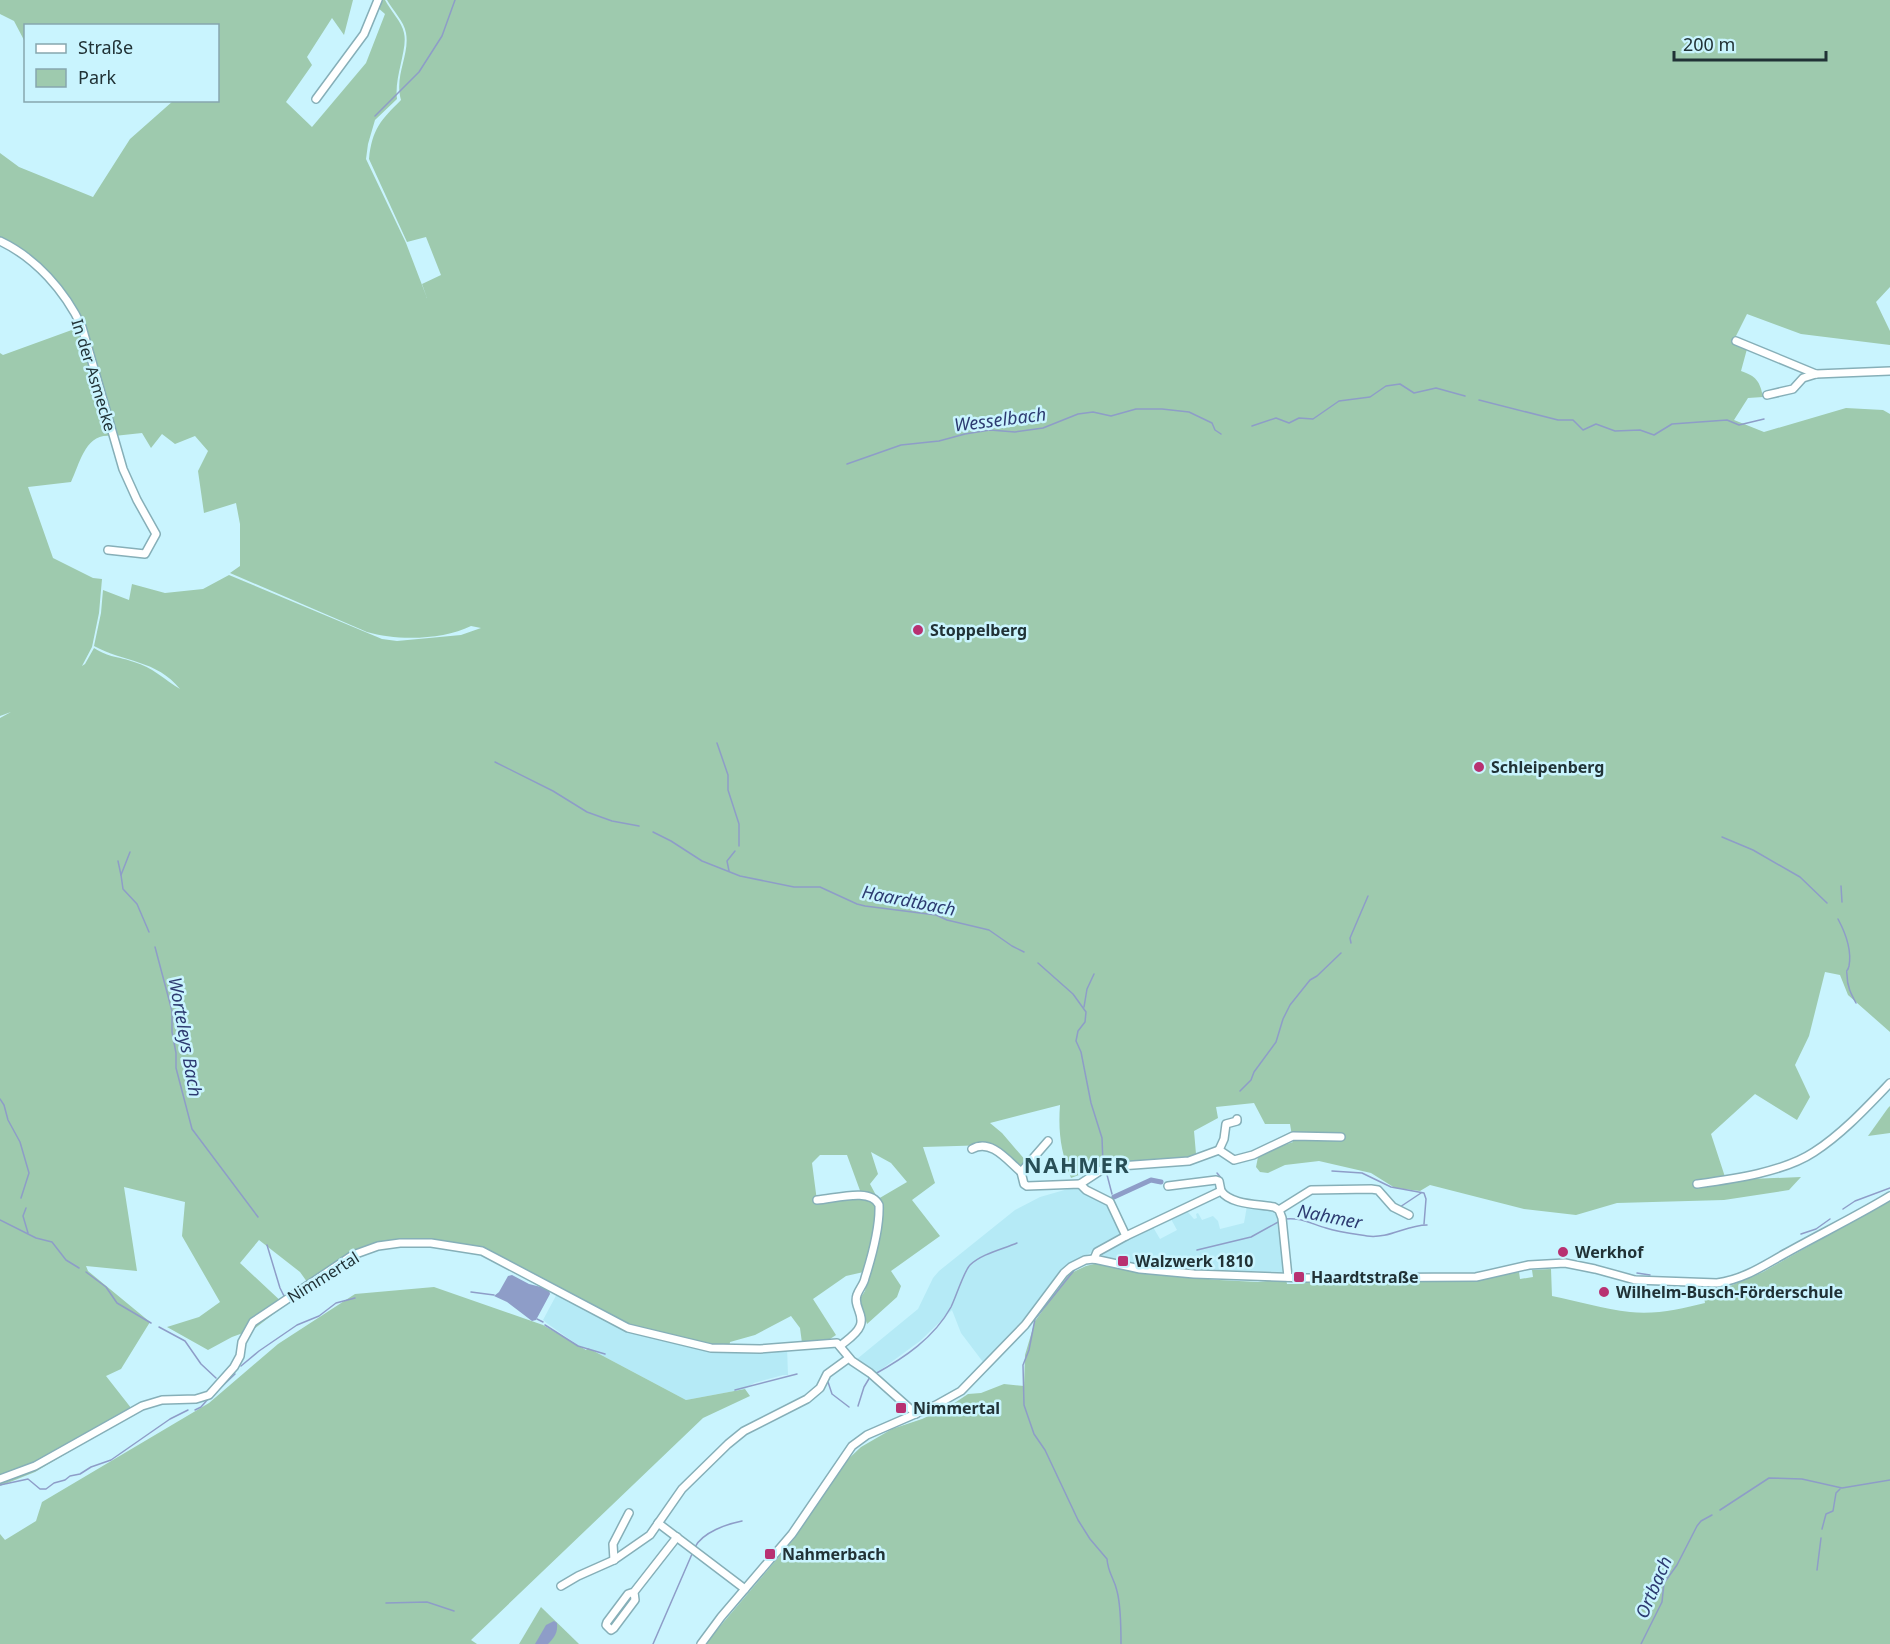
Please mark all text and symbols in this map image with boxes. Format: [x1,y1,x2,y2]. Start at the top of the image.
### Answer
legend [24,24,219,102]
scale bar [1674,24,1826,62]
text: 200 m [1683,32,1735,56]
text: Straße [78,35,133,59]
text: Park [78,65,116,89]
street label: In der Asmecke [66,316,122,434]
water label: Wesselbach [953,401,1047,437]
place label: Stoppelberg [930,619,1027,641]
marker: Stoppelberg [911,623,925,637]
place label: Schleipenberg [1491,756,1604,778]
marker: Schleipenberg [1472,760,1486,774]
water label: Haardtbach [860,879,958,921]
water label: Worteleys Bach [164,975,208,1099]
district label: NAHMER [1024,1149,1130,1179]
water label: Nahmer [1296,1198,1365,1234]
place label: Werkhof [1575,1241,1644,1263]
marker: Werkhof [1556,1245,1570,1259]
street label: Nimmertal [283,1246,363,1308]
place label: Walzwerk 1810 [1135,1250,1253,1272]
marker: Walzwerk 1810 [1116,1254,1130,1268]
place label: Haardtstraße [1311,1266,1419,1288]
marker: Haardtstraße [1292,1270,1306,1284]
place label: Wilhelm-Busch-Förderschule [1616,1281,1843,1303]
marker: Wilhelm-Busch-Förderschule [1597,1285,1611,1299]
place label: Nimmertal [913,1397,1000,1419]
marker: Nimmertal [894,1401,908,1415]
place label: Nahmerbach [782,1543,886,1565]
marker: Nahmerbach [763,1547,777,1561]
water label: Ortbach [1629,1552,1677,1622]

